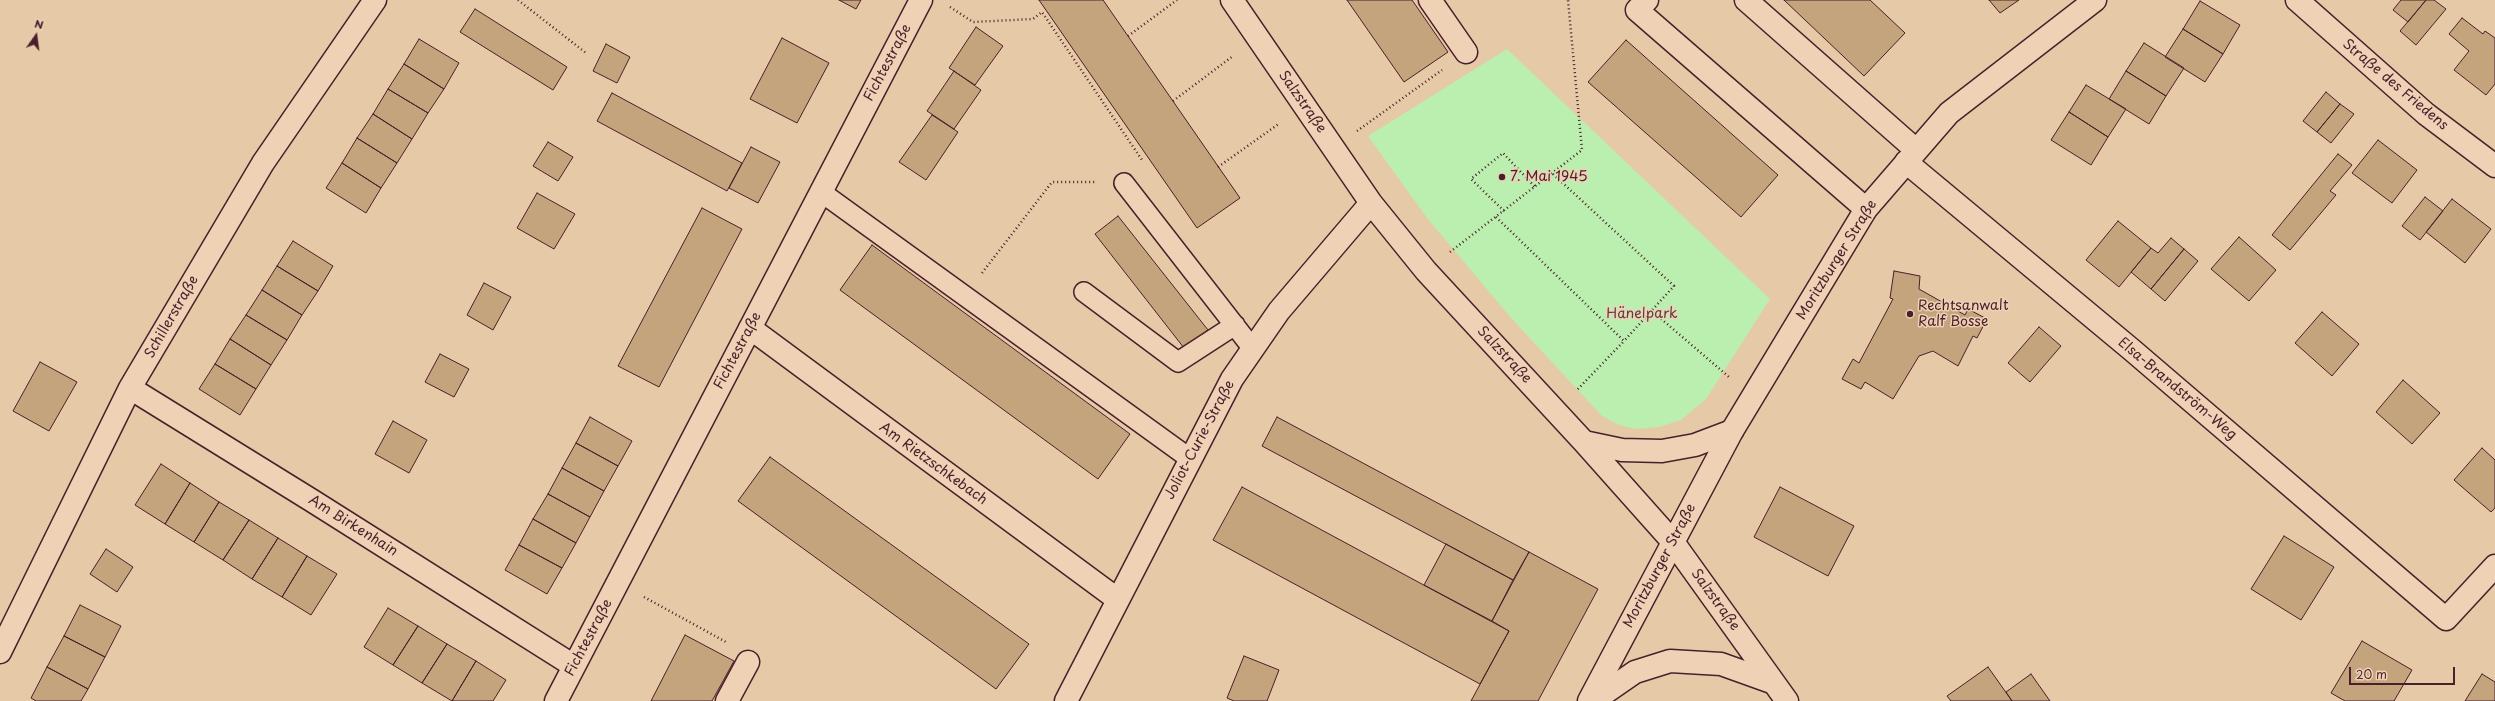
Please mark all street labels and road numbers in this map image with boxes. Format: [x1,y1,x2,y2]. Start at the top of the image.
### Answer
street label: Fichtestraße [861,22,915,104]
street label: Straße des Friedens [2339,36,2451,134]
street label: Salzstraße [1274,68,1330,136]
street label: Moritzburger Straße [1793,197,1881,323]
street label: Schillerstraße [142,273,202,361]
street label: Fichtestraße [711,310,765,392]
street label: Salzstraße [1473,323,1535,387]
street label: Elsa-Brandström-Weg [2114,334,2240,444]
street label: Joliot-Curie-Straße [1162,378,1238,502]
street label: Am Rietzschkebach [876,419,990,509]
street label: Am Birkenhain [305,492,401,560]
street label: Moritzburger Straße [1620,501,1700,631]
street label: Salzstraße [1687,566,1743,634]
street label: Fichtestraße [562,597,616,679]

